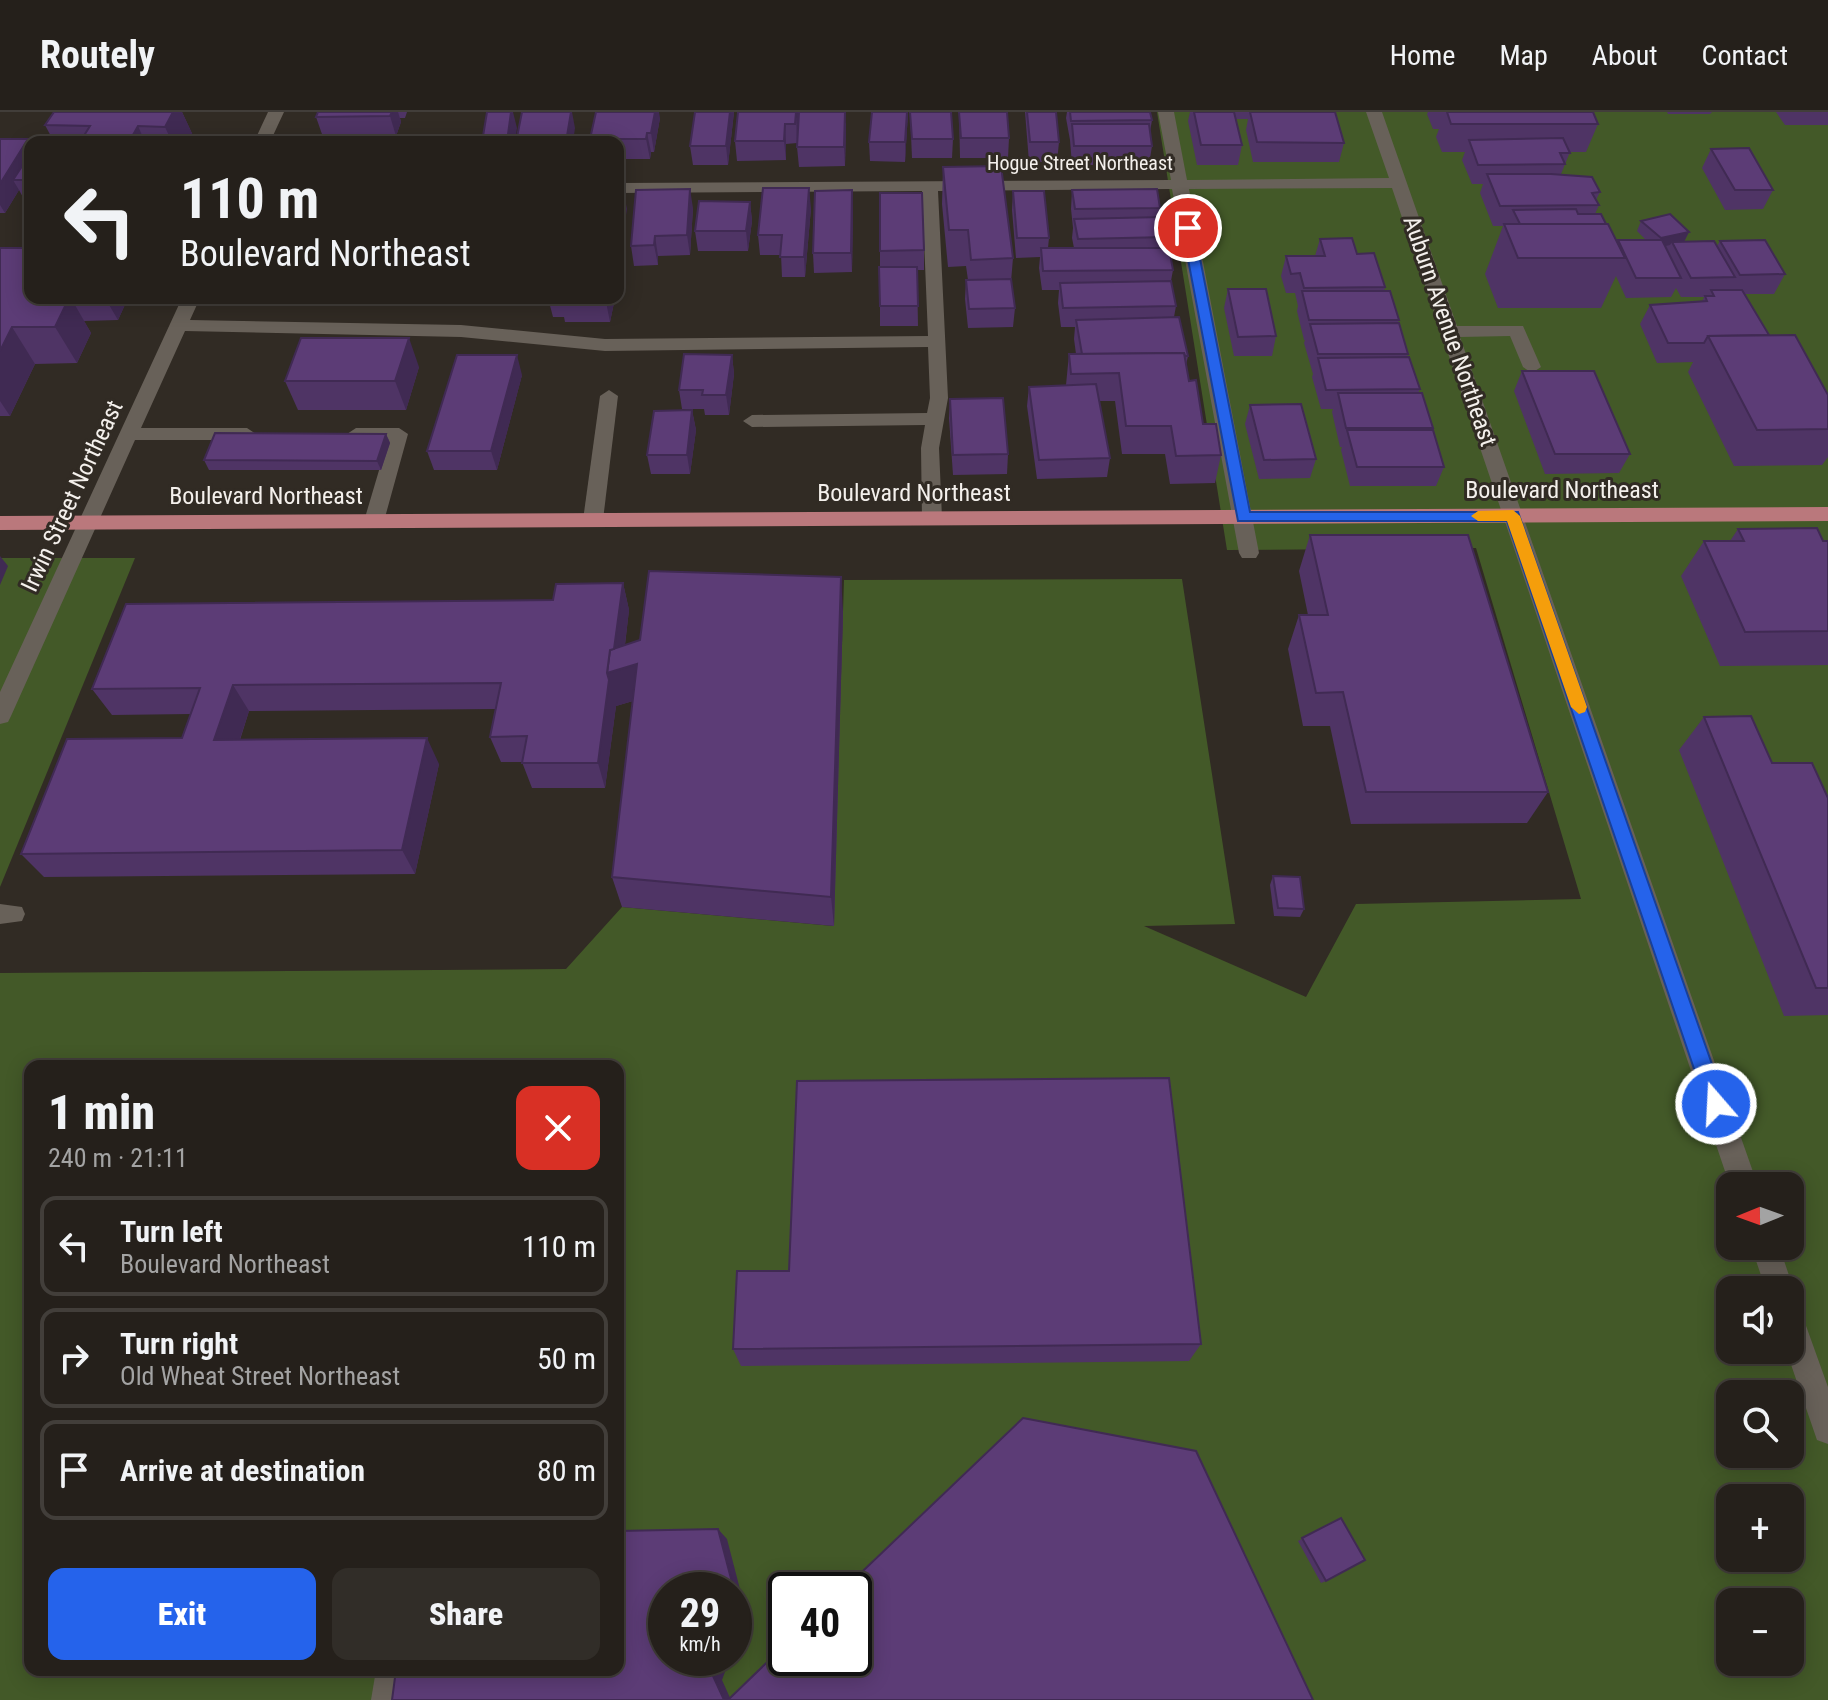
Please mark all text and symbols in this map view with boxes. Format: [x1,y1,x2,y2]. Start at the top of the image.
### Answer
text: Routely [40,33,155,77]
text: Home [1390,39,1455,72]
text: Map [1499,39,1548,72]
text: About [1592,39,1658,72]
text: Contact [1702,39,1788,72]
street label: Hogue Street Northeast [987,151,1173,175]
text: 110 m [180,166,319,232]
icon: left [48,168,152,272]
pin [1154,194,1222,262]
icon: arrive [1166,206,1210,250]
street label: Auburn Avenue Northeast [1397,212,1503,450]
text: Boulevard Northeast [180,233,471,275]
street label: Irwin Street Northeast [15,396,129,596]
street label: Boulevard Northeast [1465,476,1659,504]
street label: Boulevard Northeast [817,479,1011,507]
street label: Boulevard Northeast [169,482,363,510]
position arrow [1674,1062,1758,1146]
text: 1 min [48,1084,155,1141]
button: close [516,1086,600,1170]
text: 240 m · 21:11 [48,1143,188,1173]
north arrow [1716,1172,1804,1260]
map controls [1716,1172,1804,1676]
text: Turn left [120,1214,223,1249]
icon: left [52,1224,96,1268]
text: 110 m [522,1229,596,1264]
text: Boulevard Northeast [120,1249,330,1279]
button: sound [1716,1276,1804,1364]
text: Turn right [120,1326,238,1361]
icon: right [52,1336,96,1380]
text: 50 m [537,1341,596,1376]
text: Old Wheat Street Northeast [120,1361,400,1391]
button: search [1716,1380,1804,1468]
icon: arrive [52,1448,96,1492]
text: Arrive at destination [120,1453,365,1488]
text: 80 m [537,1453,596,1488]
button: + [1716,1484,1804,1572]
button: Exit [48,1568,316,1660]
button: Share [332,1568,600,1660]
speed limit sign: 40 [768,1572,872,1676]
button: − [1716,1588,1804,1676]
text: 29 [680,1590,720,1637]
text: km/h [679,1632,721,1656]

